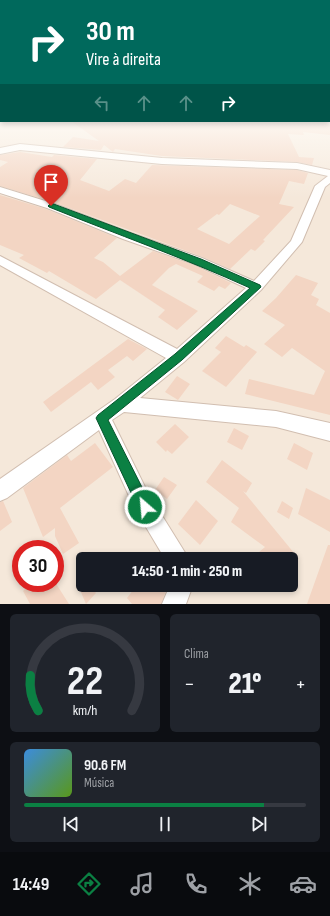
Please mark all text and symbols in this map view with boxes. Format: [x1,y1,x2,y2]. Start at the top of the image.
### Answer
text: 30 m [86,15,135,48]
icon: right [20,16,72,68]
text: Vire à direita [86,49,161,70]
icon: left [91,92,113,114]
icon: ahead [133,92,155,114]
icon: ahead [175,92,197,114]
icon: right [217,92,239,114]
pin [34,165,68,206]
icon: arrive [40,171,62,193]
position arrow [124,486,166,528]
speed limit sign: 30 [12,540,64,592]
text: 14:50 · 1 min · 250 m [132,562,242,581]
text: Clima [184,646,209,662]
text: 22 [67,657,103,706]
text: 21° [228,666,262,702]
text: − [184,671,195,698]
text: + [295,671,306,698]
text: km/h [73,702,97,719]
text: 90.6 FM [84,756,126,775]
text: Música [84,775,114,791]
icon: previous [60,813,82,835]
icon: pause [154,813,176,835]
icon: next [248,813,270,835]
icon: directions [75,870,103,898]
icon: music [128,870,156,898]
icon: phone [182,870,210,898]
icon: climate [236,870,264,898]
icon: car [289,870,317,898]
text: 14:49 [13,874,49,895]

